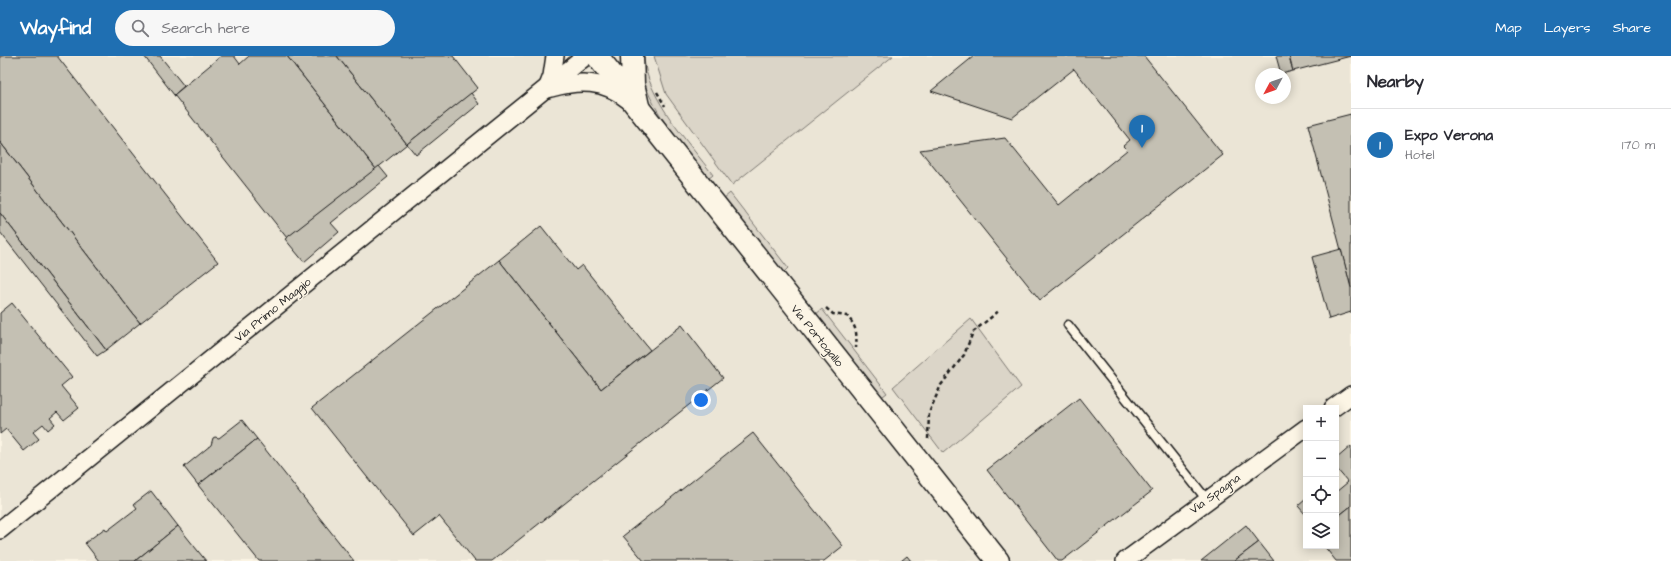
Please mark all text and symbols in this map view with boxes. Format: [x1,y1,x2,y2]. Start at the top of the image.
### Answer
search box [115,10,395,46]
text: Wayfind [20,15,91,42]
icon: search [129,17,151,39]
text: Search here [161,18,250,39]
text: Map [1495,18,1522,38]
text: Layers [1544,18,1591,38]
text: Share [1613,18,1651,38]
north arrow [1255,68,1291,104]
text: Nearby [1367,70,1424,94]
pin: 1 [1129,115,1155,148]
text: Expo Verona [1405,125,1493,146]
text: 1 [1379,136,1381,154]
text: 170 m [1622,136,1655,154]
text: Hotel [1405,146,1435,164]
street label: Via Primo Maggio [231,274,316,347]
street label: Via Portogallo [786,301,848,372]
your location [691,390,711,410]
map controls [1303,405,1339,549]
button: + [1303,405,1339,441]
button: − [1303,441,1339,477]
street label: Via Spagna [1186,470,1244,519]
button: locate [1303,477,1339,513]
button: layers [1303,513,1339,549]

